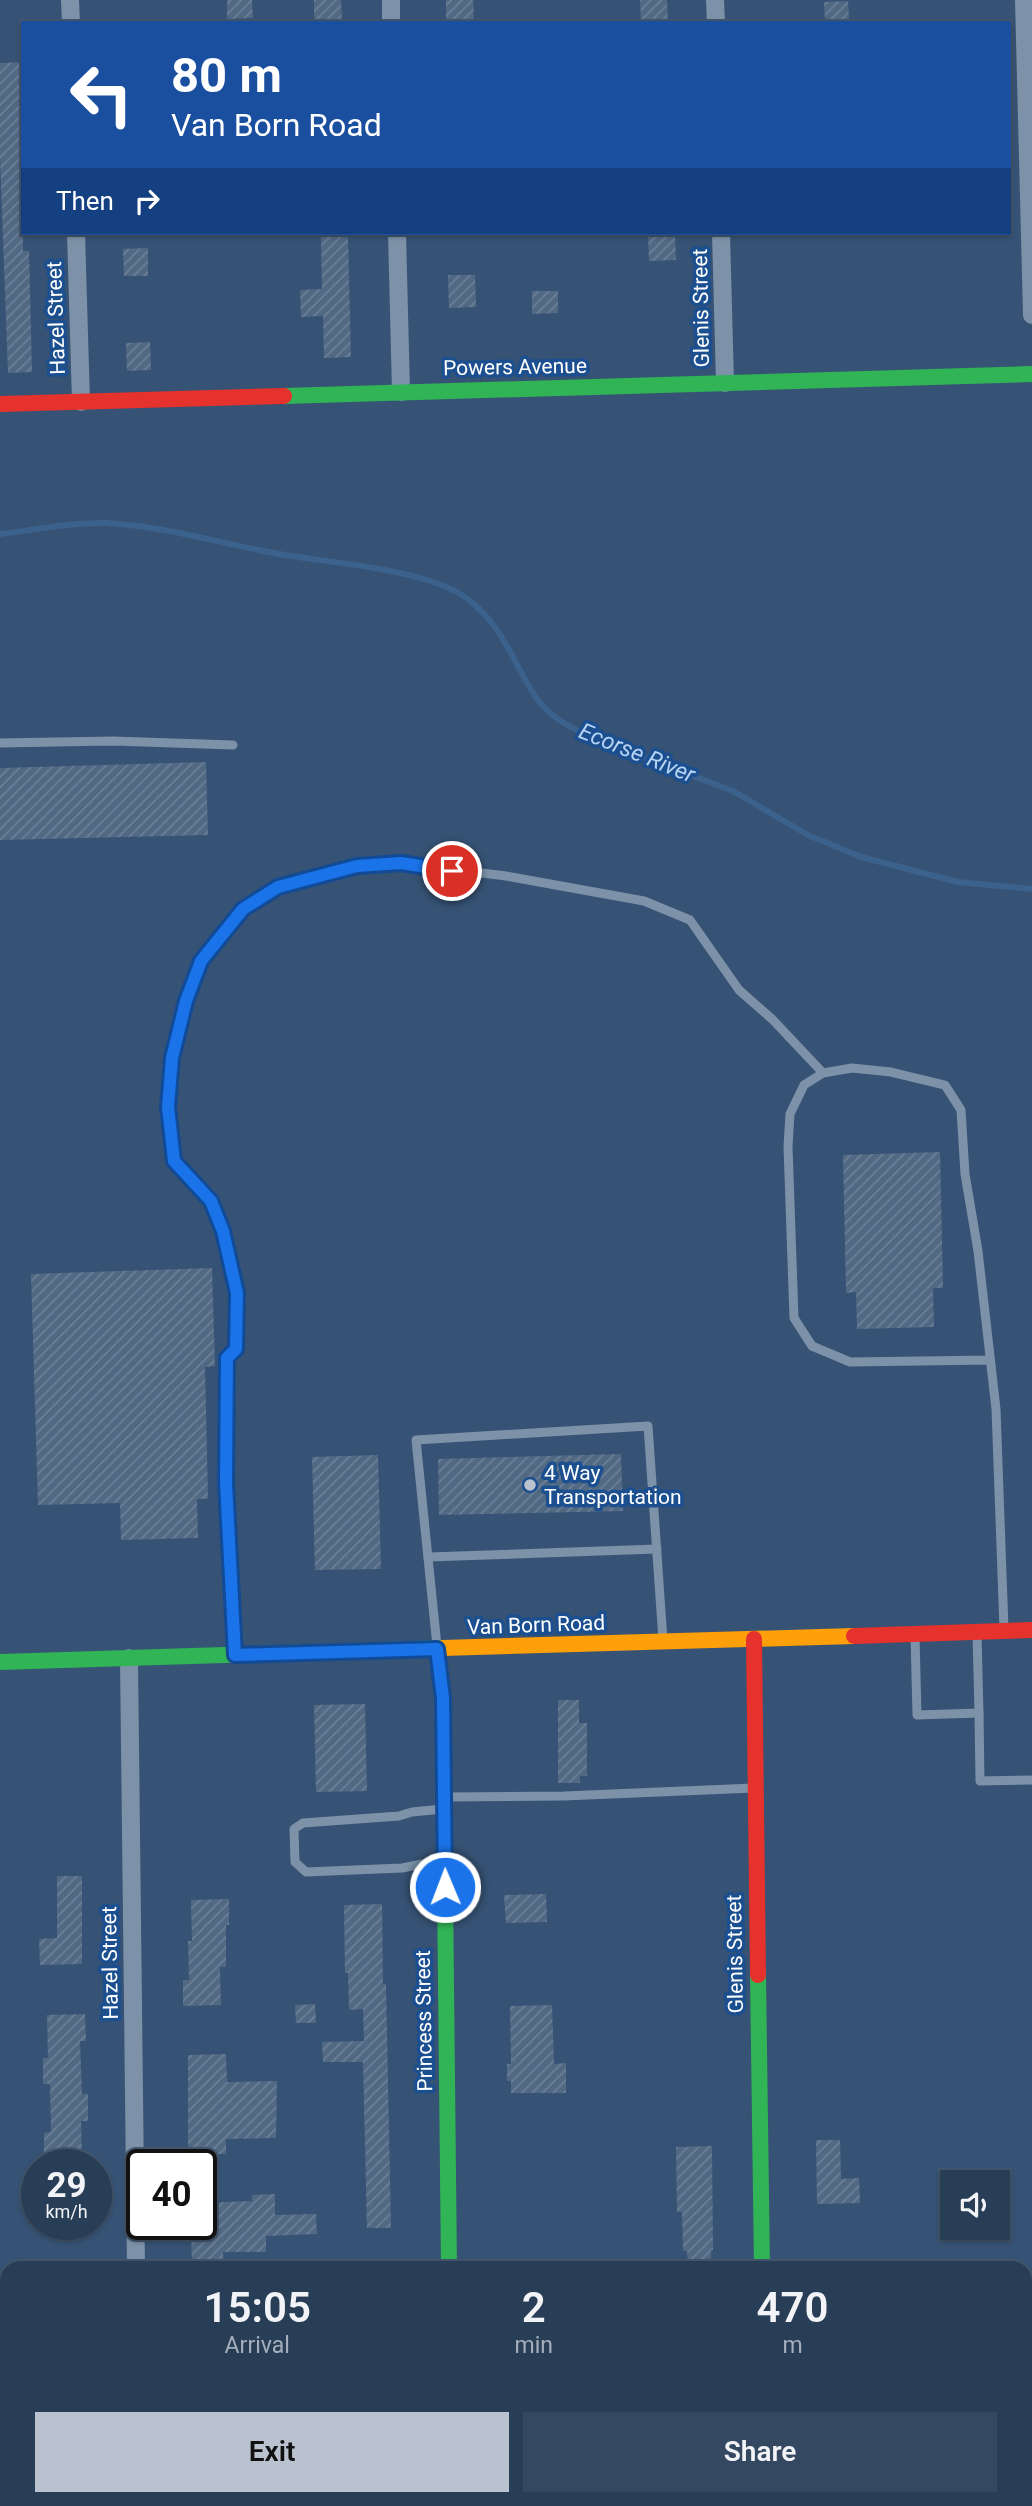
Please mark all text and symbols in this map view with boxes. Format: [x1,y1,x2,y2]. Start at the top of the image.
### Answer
text: 80 m [171,47,282,104]
icon: left [56,49,147,140]
text: Van Born Road [171,106,382,144]
icon: right [128,182,166,220]
text: Then [56,186,114,216]
street label: Glenis Street [688,248,714,368]
street label: Hazel Street [42,261,70,375]
street label: Powers Avenue [443,354,587,380]
water label: Ecorse River [575,718,700,789]
pin [422,841,482,901]
icon: arrive [433,852,471,890]
place label: 4 Way Transportation [544,1461,682,1509]
marker: 4 Way Transportation [522,1477,538,1493]
street label: Van Born Road [466,1611,606,1639]
position arrow [408,1850,482,1924]
street label: Glenis Street [722,1894,748,2014]
street label: Hazel Street [97,1906,123,2020]
street label: Princess Street [411,1950,437,2092]
speed limit sign: 40 [126,2149,217,2240]
text: 29 [46,2165,87,2206]
map controls [940,2170,1010,2240]
button: sound [940,2170,1010,2240]
text: km/h [45,2201,88,2222]
text: 15:05 [204,2283,311,2332]
text: 2 [522,2283,546,2332]
text: 470 [756,2283,828,2332]
text: Arrival [225,2332,290,2359]
text: min [514,2332,553,2359]
text: m [782,2332,803,2359]
button: Exit [35,2412,509,2492]
button: Share [523,2412,997,2492]

